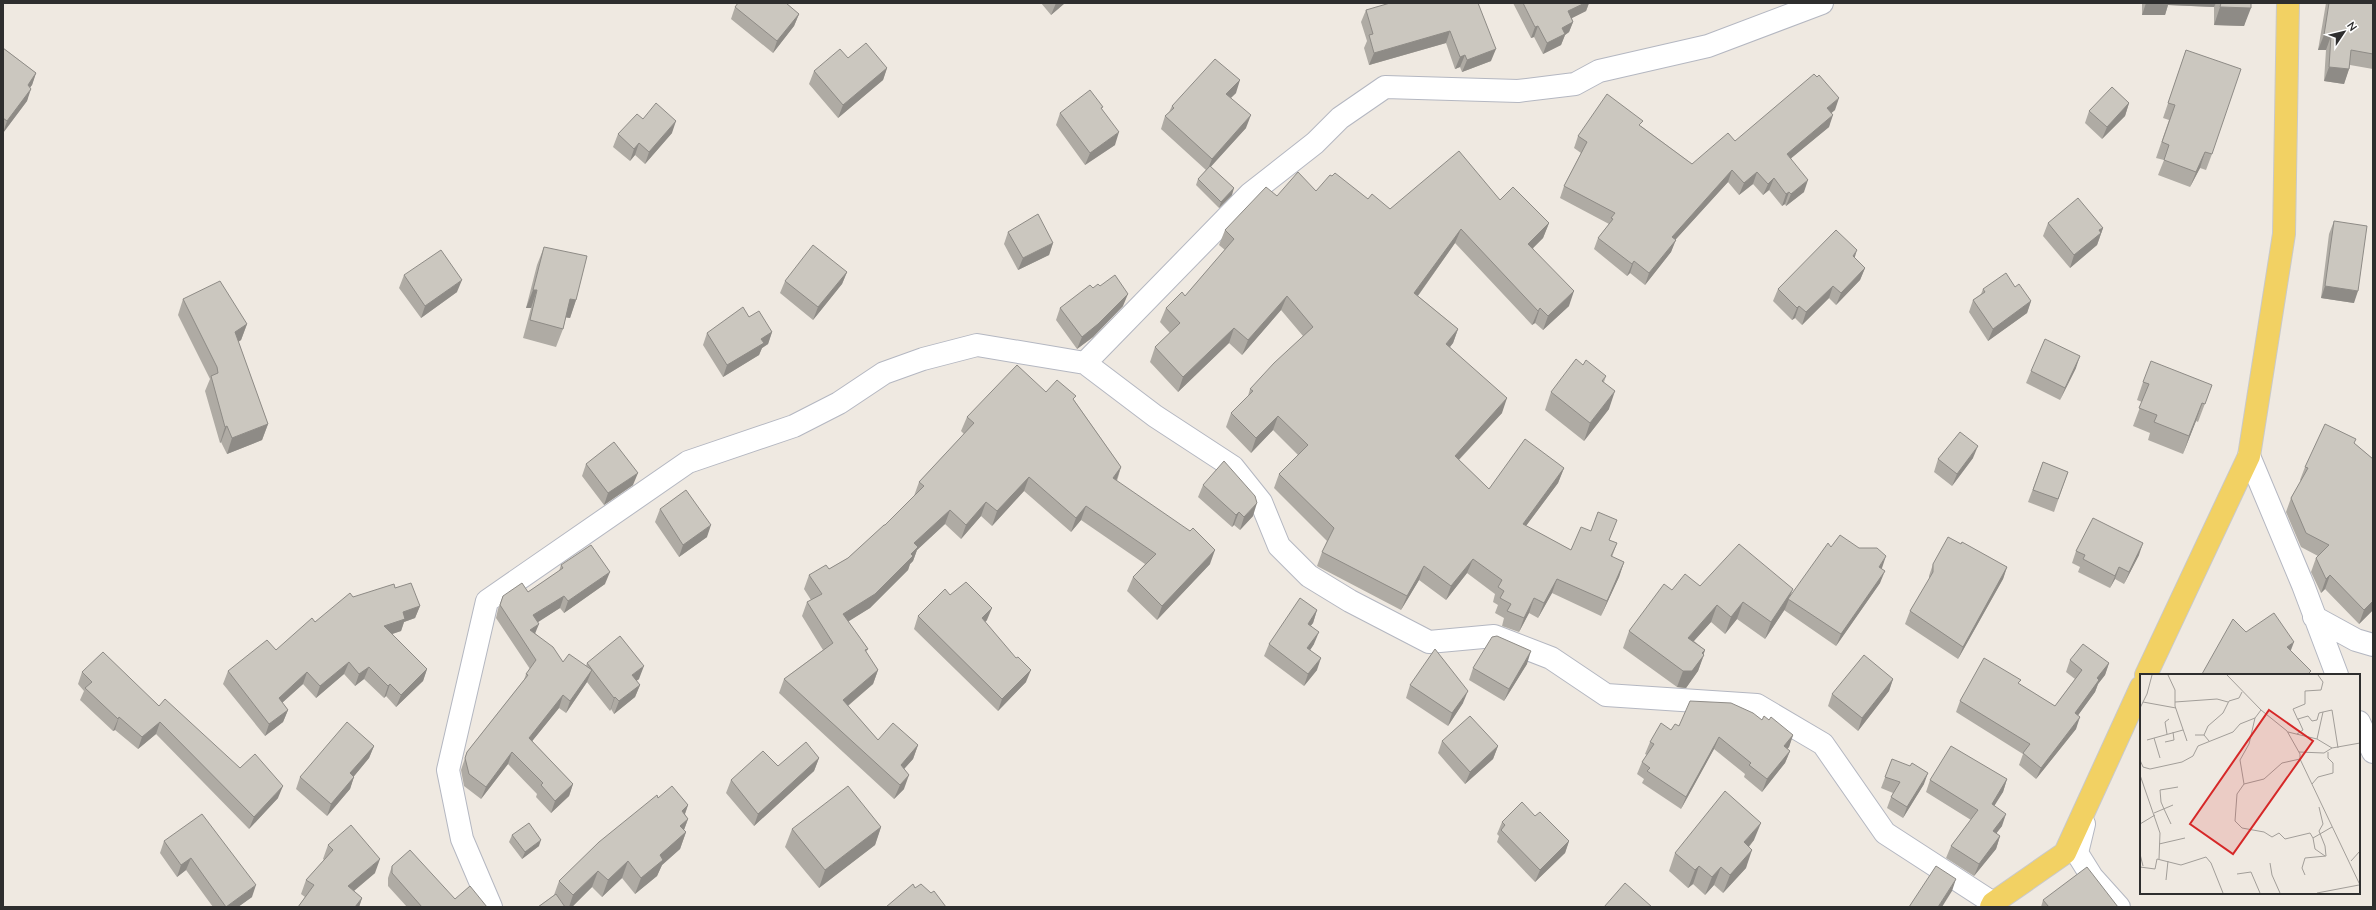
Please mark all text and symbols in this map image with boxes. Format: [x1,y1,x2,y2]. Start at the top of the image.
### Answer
north arrow [2324,12,2364,52]
text: N [2343,19,2360,34]
inset map [2140,674,2360,894]

